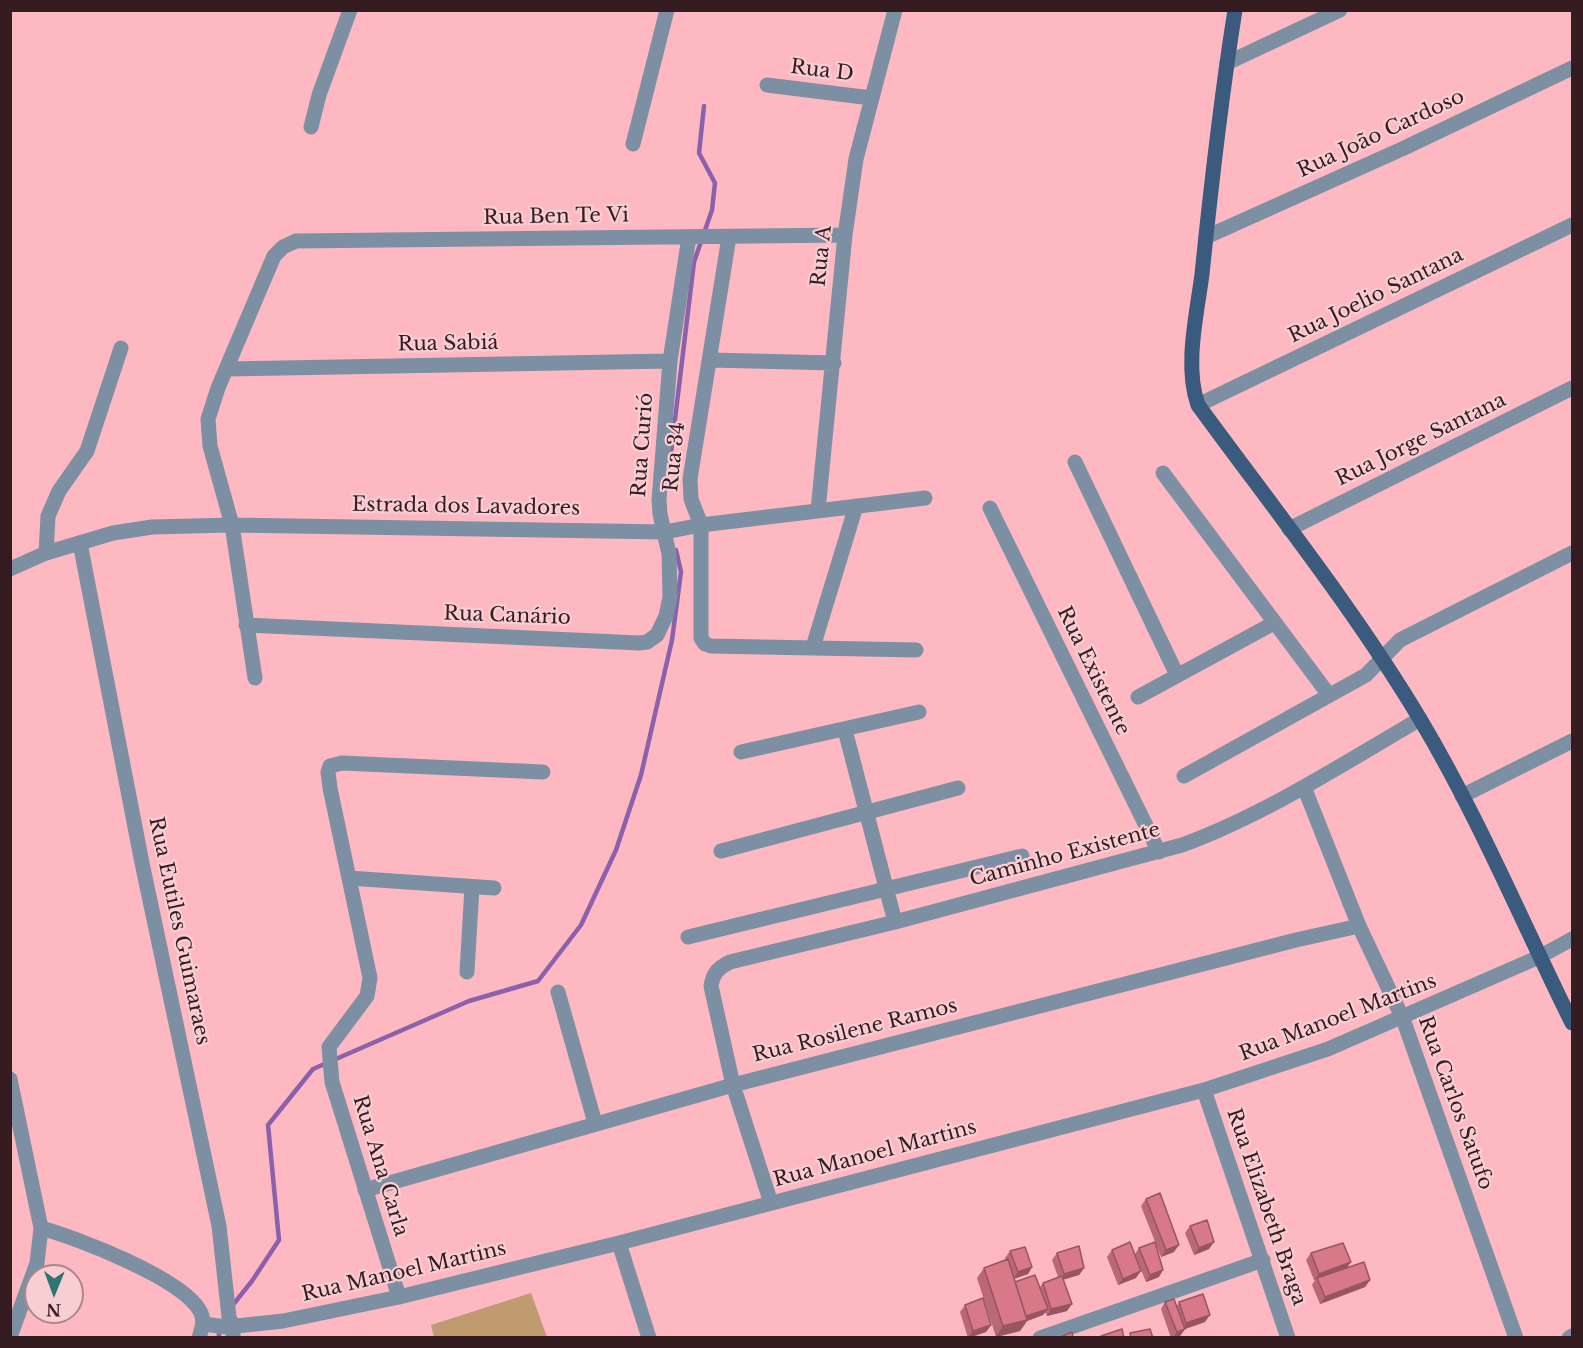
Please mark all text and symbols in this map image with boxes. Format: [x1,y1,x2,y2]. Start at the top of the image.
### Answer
street label: Rua D [789,55,855,87]
street label: Rua João Cardoso [1294,85,1468,183]
street label: Rua Ben Te Vi [483,204,629,230]
street label: Rua A [807,224,837,288]
street label: Rua Joelio Santana [1285,243,1467,349]
street label: Rua Sabiá [397,331,499,357]
street label: Rua Jorge Santana [1332,388,1510,492]
street label: Rua Curió [627,392,659,498]
street label: Rua 34 [659,421,691,493]
street label: Estrada dos Lavadores [352,493,580,521]
street label: Rua Canário [443,602,571,630]
street label: Rua Existente [1051,603,1135,739]
street label: Rua Eutiles Guimaraes [143,815,215,1047]
street label: Caminho Existente [967,818,1163,892]
street label: Rua Manoel Martins [1236,969,1440,1067]
street label: Rua Rosilene Ramos [750,994,960,1068]
street label: Rua Carlos Satufo [1412,1013,1498,1193]
street label: Rua Ana Carla [347,1093,413,1239]
street label: Rua Elizabeth Braga [1221,1105,1311,1309]
street label: Rua Manoel Martins [771,1115,979,1193]
street label: Rua Manoel Martins [299,1237,509,1307]
north arrow [24,1264,84,1324]
text: N [46,1300,61,1320]

